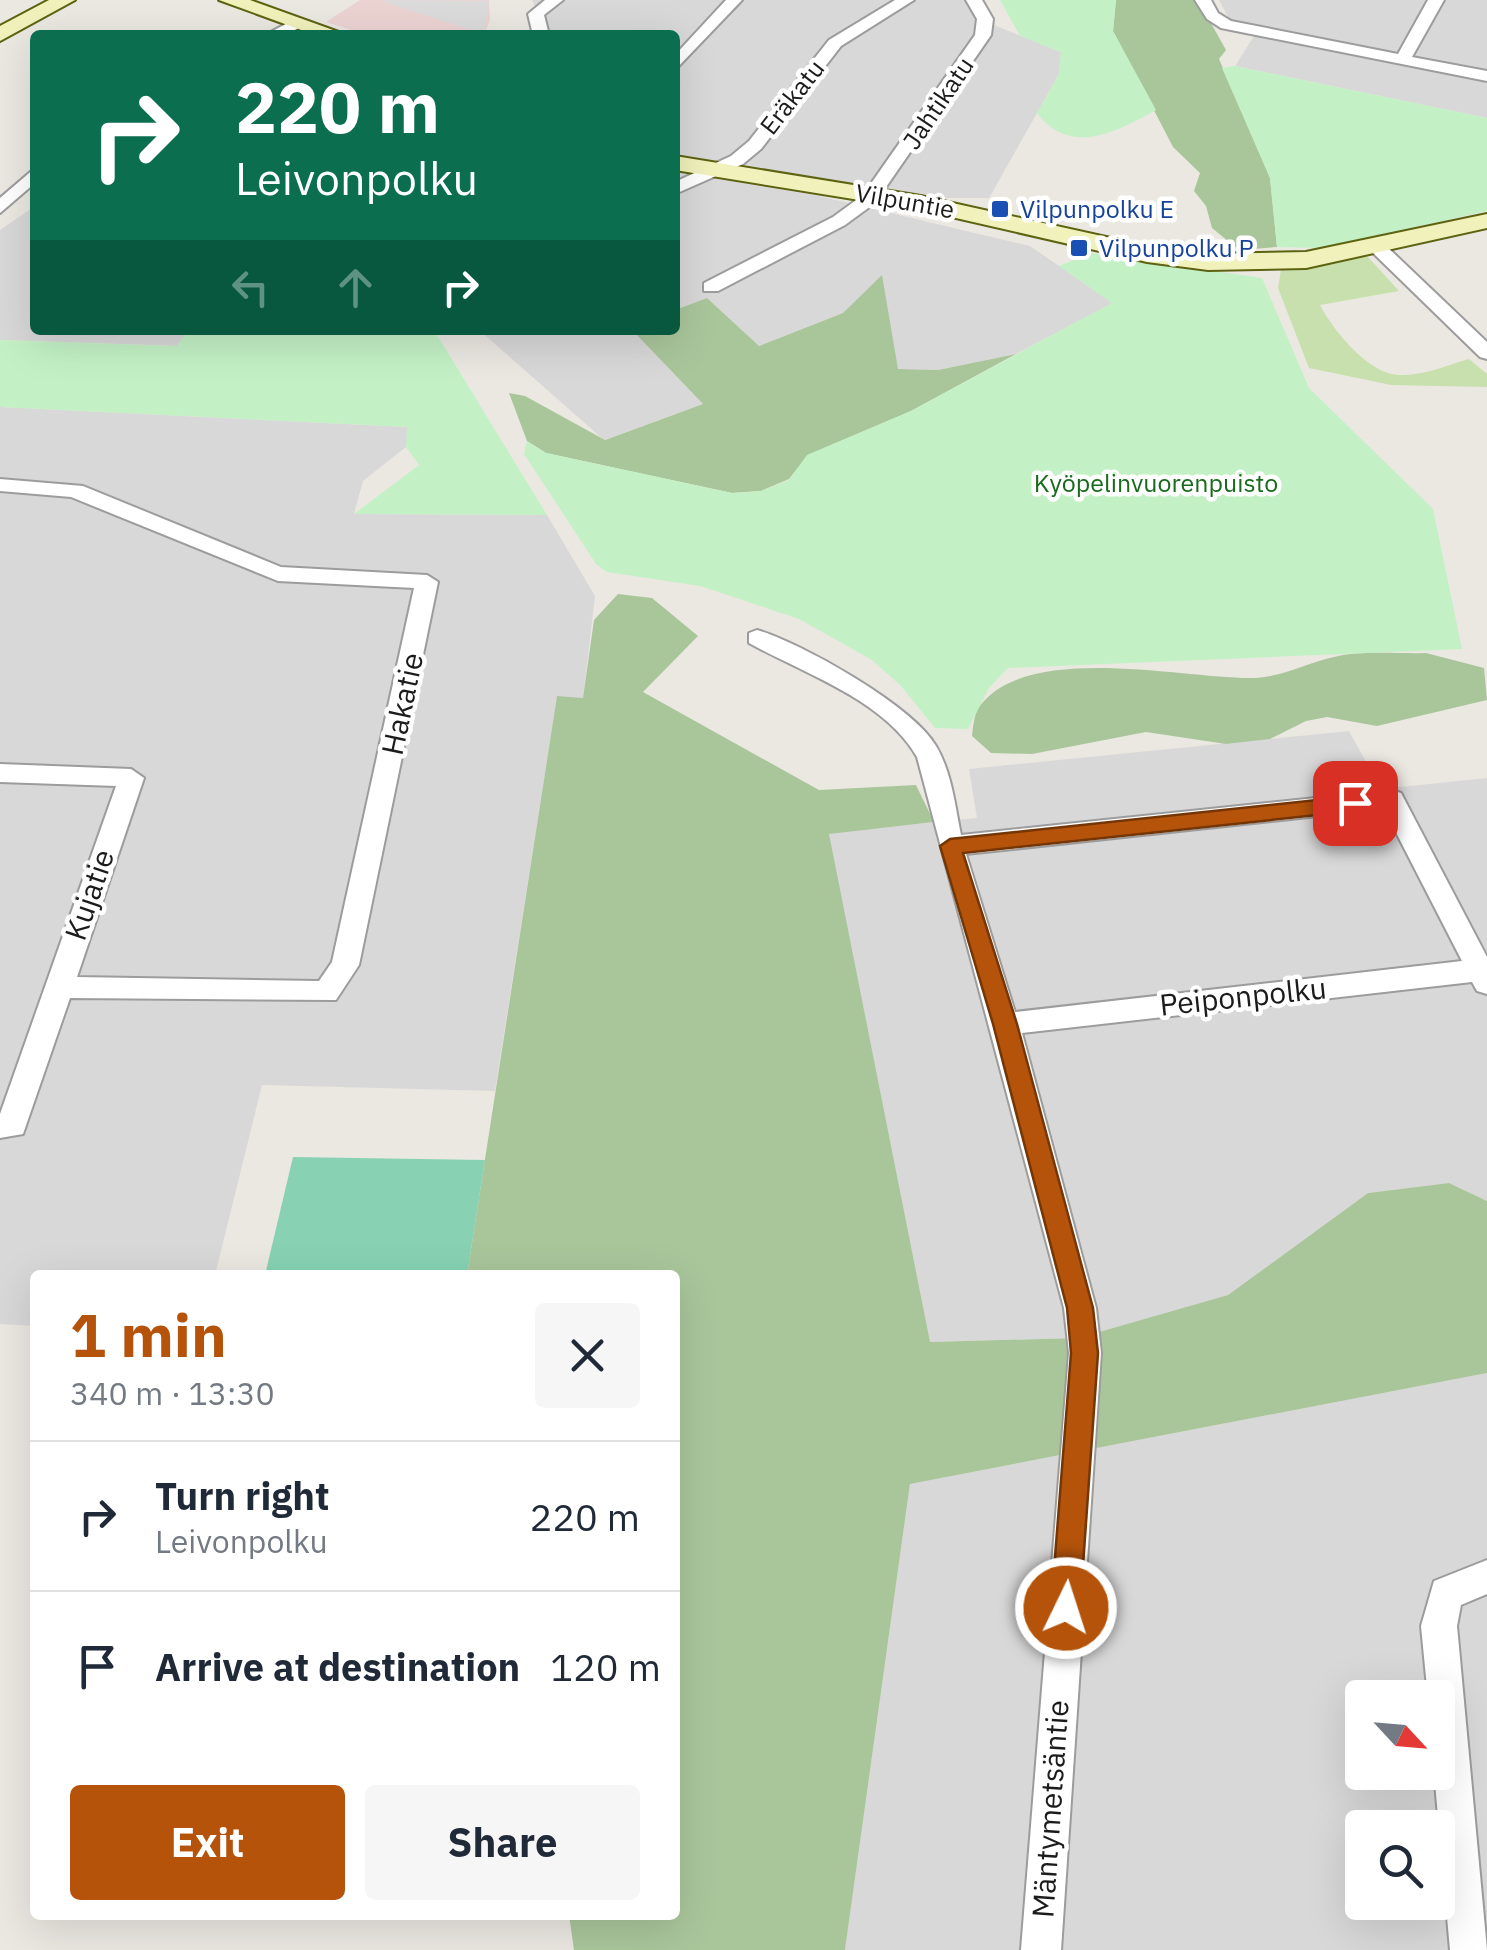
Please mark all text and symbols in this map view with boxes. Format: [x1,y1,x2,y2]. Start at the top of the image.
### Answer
street label: Jahtikatu [895,50,981,155]
street label: Eräkatu [752,52,831,141]
text: 220 m [235,61,440,152]
icon: right [70,70,200,200]
text: Leivonpolku [235,149,478,207]
street label: Vilpuntie [853,176,957,225]
place label: Vilpunpolku E [1020,192,1174,225]
marker: Vilpunpolku E [989,198,1011,220]
place label: Vilpunpolku P [1099,231,1254,264]
marker: Vilpunpolku P [1068,237,1090,259]
icon: left [223,260,278,315]
icon: ahead [328,260,383,315]
icon: right [433,260,488,315]
park label: Kyöpelinvuorenpuisto [1034,466,1278,499]
street label: Hakatie [372,649,431,758]
pin [1313,761,1398,846]
icon: arrive [1328,776,1383,831]
street label: Kujatie [55,844,122,945]
street label: Peiponpolku [1157,967,1328,1024]
text: 1 min [70,1295,227,1374]
button: close [535,1303,640,1408]
text: 340 m · 13:30 [70,1372,275,1414]
text: Turn right [155,1471,330,1520]
icon: right [70,1489,125,1544]
text: 220 m [529,1492,640,1541]
text: Leivonpolku [155,1520,328,1562]
position arrow [1014,1556,1118,1660]
icon: arrive [70,1639,125,1694]
text: Arrive at destination [155,1642,520,1691]
text: 120 m [550,1642,661,1691]
north arrow [1345,1680,1455,1790]
map controls [1345,1680,1455,1920]
street label: Mäntymetsäntie [1022,1699,1077,1919]
button: Exit [70,1785,345,1900]
button: Share [365,1785,640,1900]
button: search [1345,1810,1455,1920]

